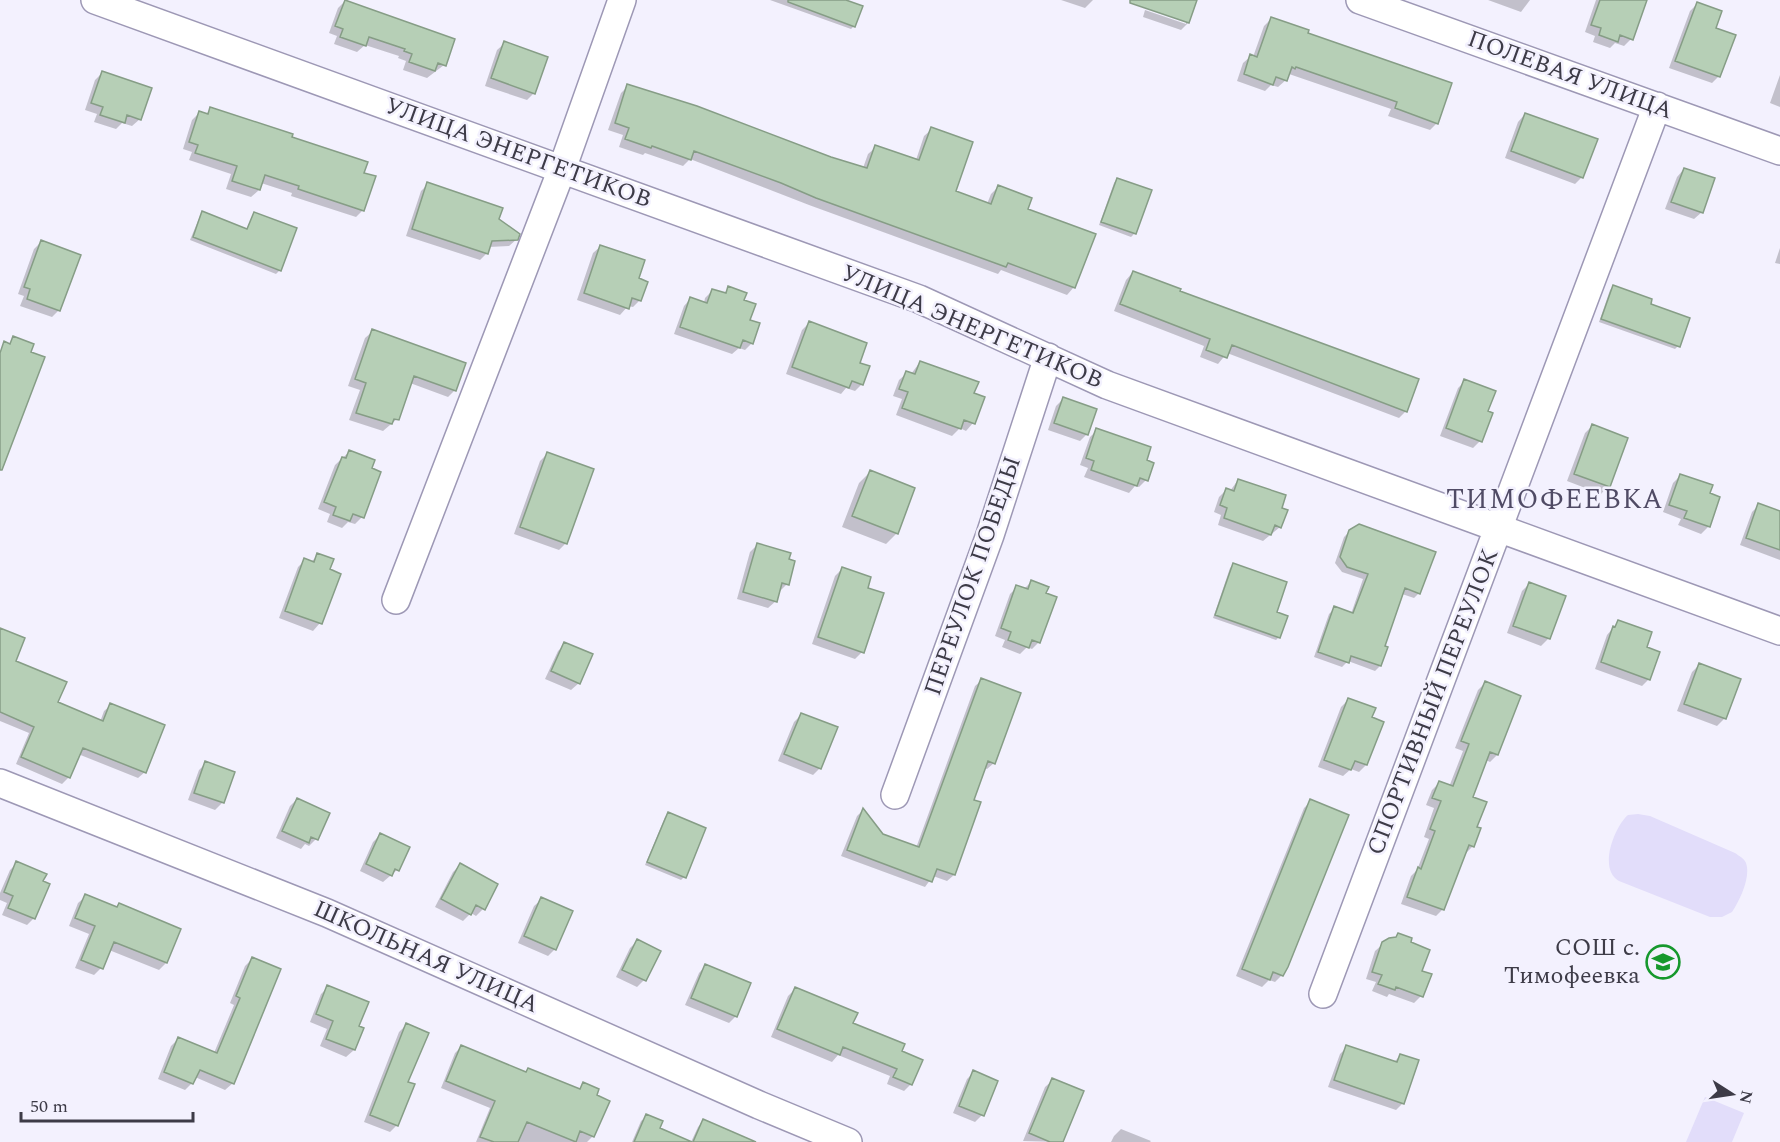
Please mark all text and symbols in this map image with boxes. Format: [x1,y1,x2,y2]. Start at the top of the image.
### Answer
street label: ПОЛЕВАЯ УЛИЦА [1462,21,1678,129]
street label: УЛИЦА ЭНЕРГЕТИКОВ [380,88,656,218]
street label: УЛИЦА ЭНЕРГЕТИКОВ [835,255,1109,399]
street label: ПЕРЕУЛОК ПОБЕДЫ [915,451,1031,701]
district label: ТИМОФЕЕВКА [1446,479,1664,521]
street label: СПОРТИВНЫЙ ПЕРЕУЛОК [1358,544,1508,860]
street label: ШКОЛЬНАЯ УЛИЦА [307,891,545,1023]
place label: СОШ с. Тимофеевка [1504,930,1640,994]
school or university icon: СОШ с. Тимофеевка [1645,944,1681,980]
north arrow [1702,1064,1762,1124]
scale bar [21,1085,194,1123]
text: N [1733,1088,1759,1106]
text: 50 m [30,1093,68,1120]

